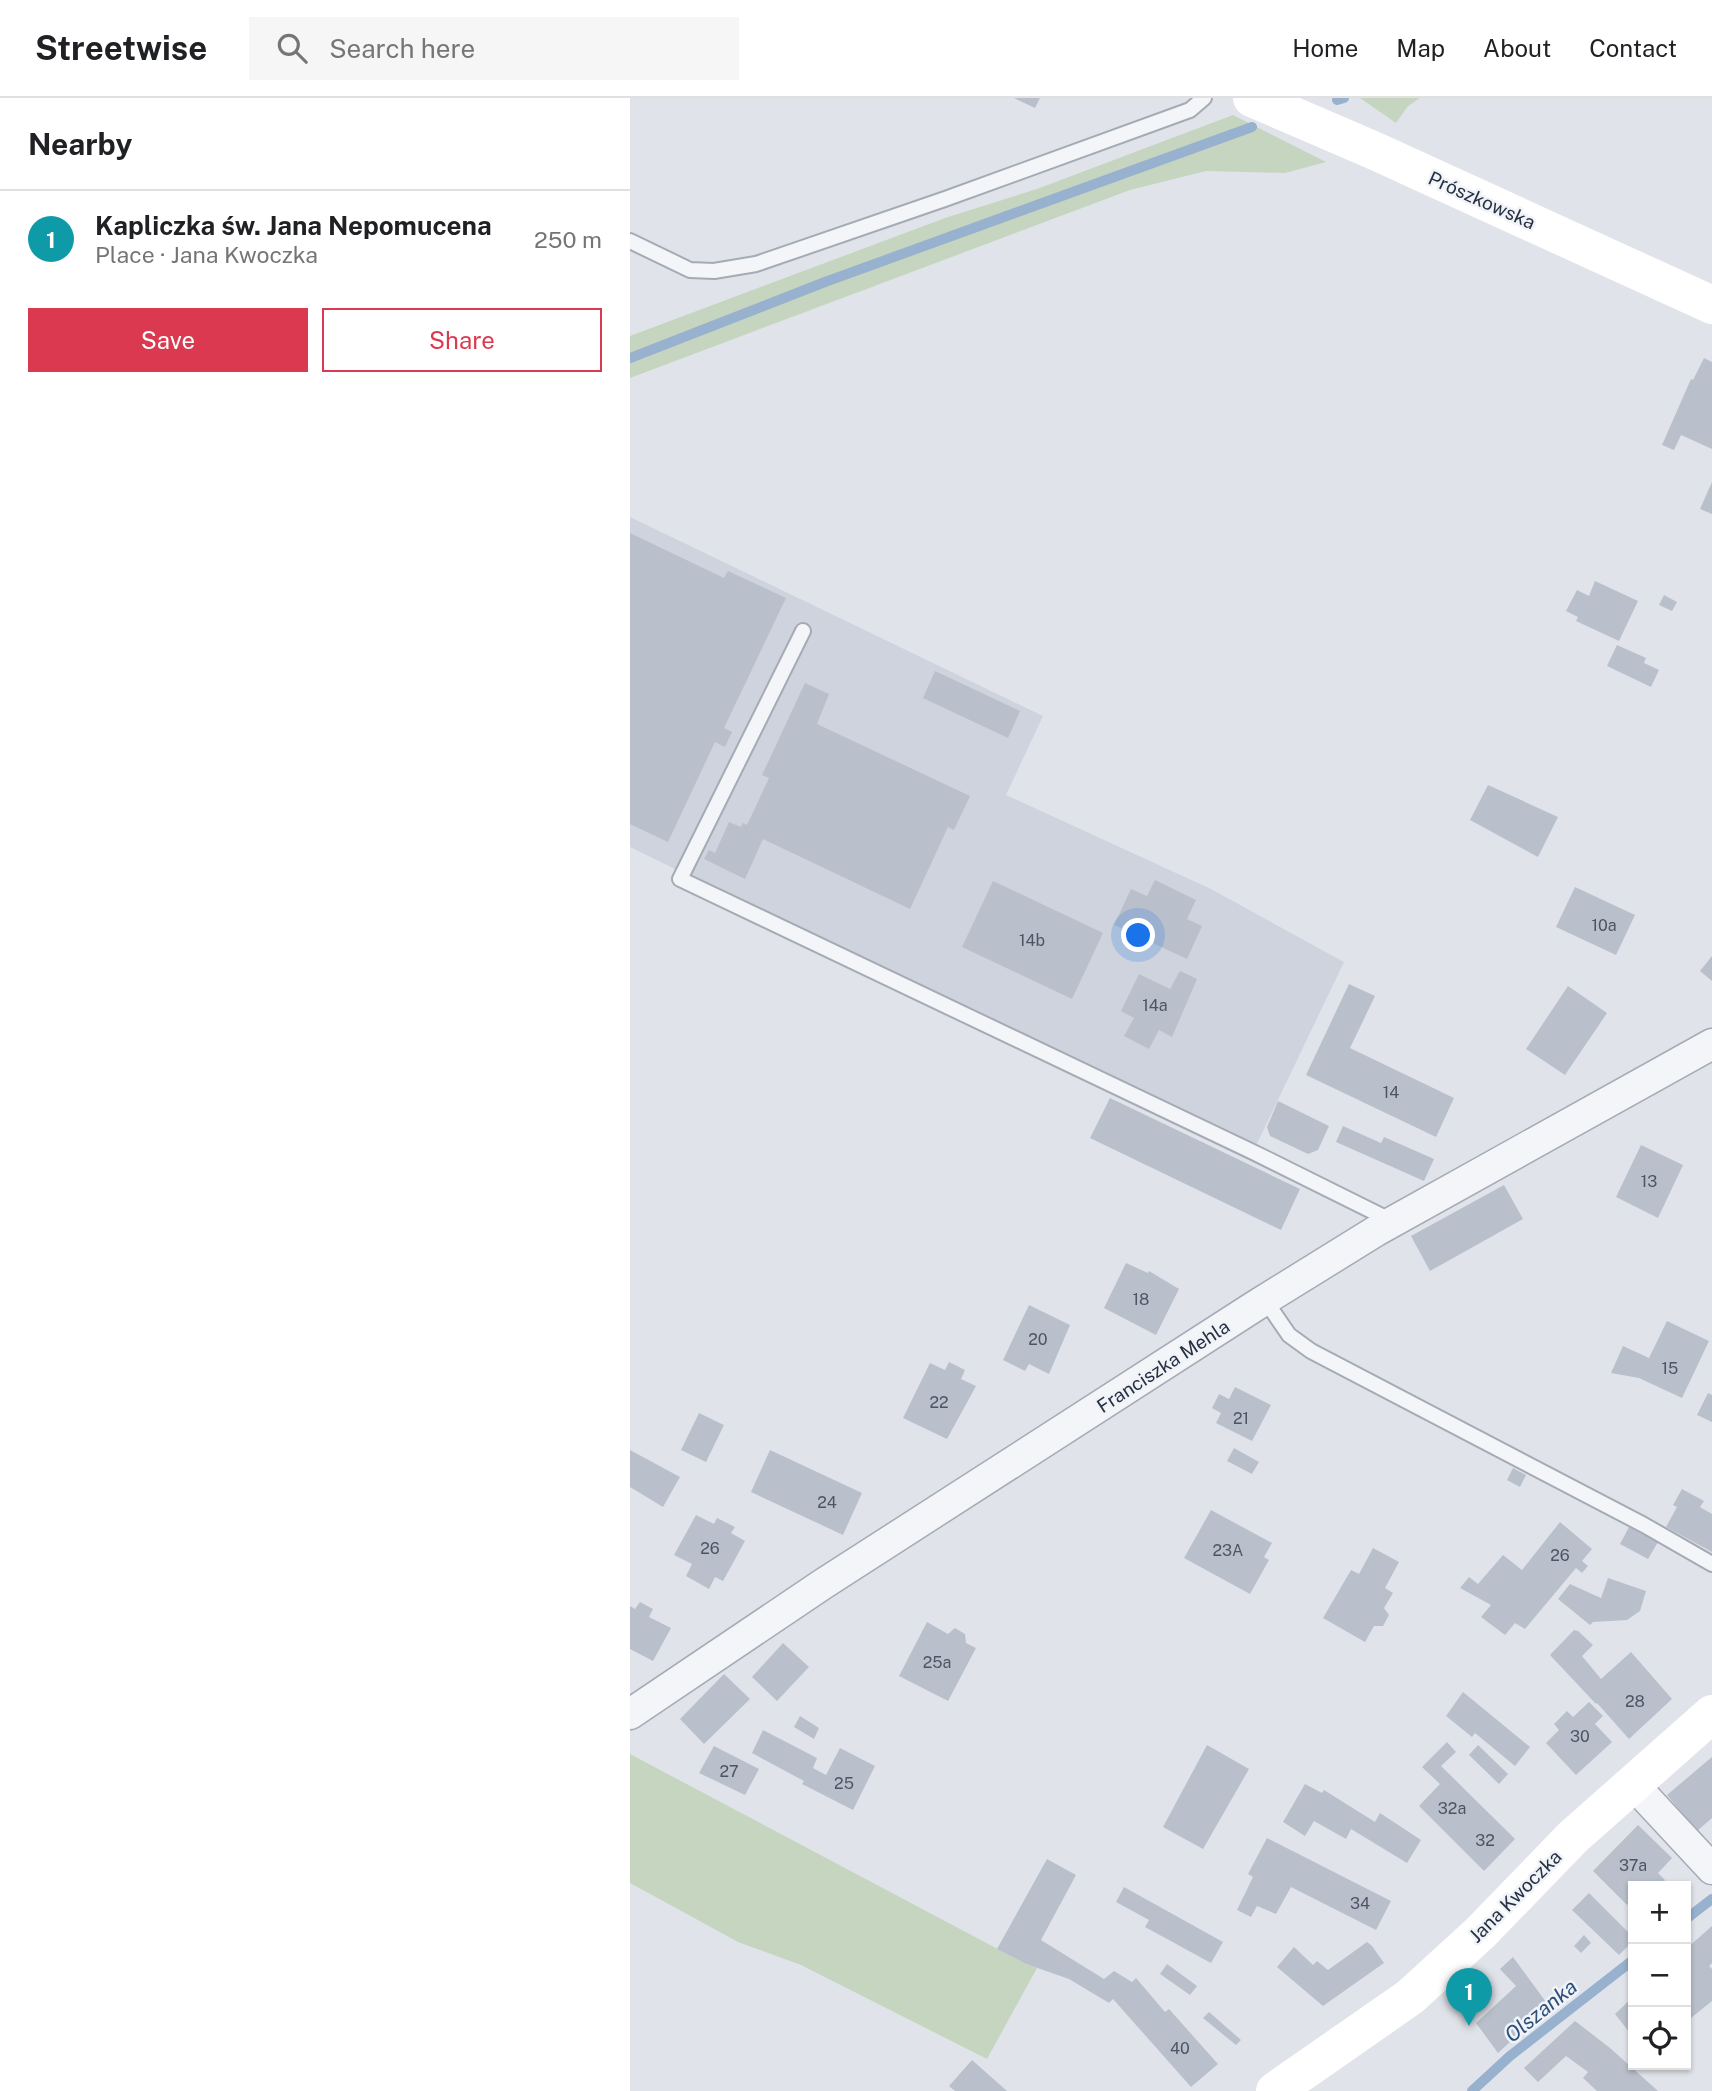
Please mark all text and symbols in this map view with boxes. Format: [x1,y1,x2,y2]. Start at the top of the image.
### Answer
search box [249,17,739,80]
text: Streetwise [35,29,207,67]
icon: search [273,29,311,67]
text: Search here [329,33,475,64]
text: Home [1292,34,1358,62]
text: Map [1396,34,1445,62]
text: About [1483,34,1551,62]
text: Contact [1589,34,1677,62]
text: Nearby [28,126,132,162]
street label: Prószkowska [1425,167,1539,233]
text: Kapliczka św. Jana Nepomucena [95,210,492,241]
text: 1 [46,226,56,253]
text: 250 m [534,226,602,253]
text: Place · Jana Kwoczka [95,241,318,268]
button: Save [28,308,308,372]
button: Share [322,308,602,372]
house number: 10a [1591,916,1617,935]
your location [1121,918,1155,952]
house number: 14b [1019,931,1045,950]
house number: 14a [1142,996,1168,1015]
house number: 14 [1383,1083,1399,1102]
house number: 13 [1641,1172,1657,1191]
house number: 18 [1133,1290,1149,1309]
street label: Franciszka Mehla [1093,1315,1233,1417]
house number: 20 [1028,1330,1048,1349]
house number: 15 [1662,1359,1678,1378]
house number: 22 [929,1393,949,1412]
house number: 21 [1233,1409,1249,1428]
house number: 24 [817,1493,837,1512]
house number: 26 [700,1539,720,1558]
house number: 23A [1213,1541,1243,1560]
house number: 26 [1550,1546,1570,1565]
house number: 25a [923,1653,951,1672]
house number: 28 [1625,1692,1645,1711]
house number: 30 [1570,1727,1590,1746]
house number: 27 [719,1762,739,1781]
house number: 25 [834,1774,854,1793]
house number: 32a [1438,1799,1466,1818]
house number: 32 [1475,1831,1495,1850]
street label: Jana Kwoczka [1464,1845,1566,1947]
house number: 37a [1619,1856,1647,1875]
map controls [1628,1881,1691,2070]
button: + [1628,1881,1691,1944]
house number: 34 [1350,1894,1370,1913]
button: − [1628,1944,1691,2007]
pin: 1 [1446,1968,1492,2026]
water label: Olszanka [1500,1974,1582,2047]
button: locate [1628,2007,1691,2070]
house number: 40 [1170,2039,1190,2058]

